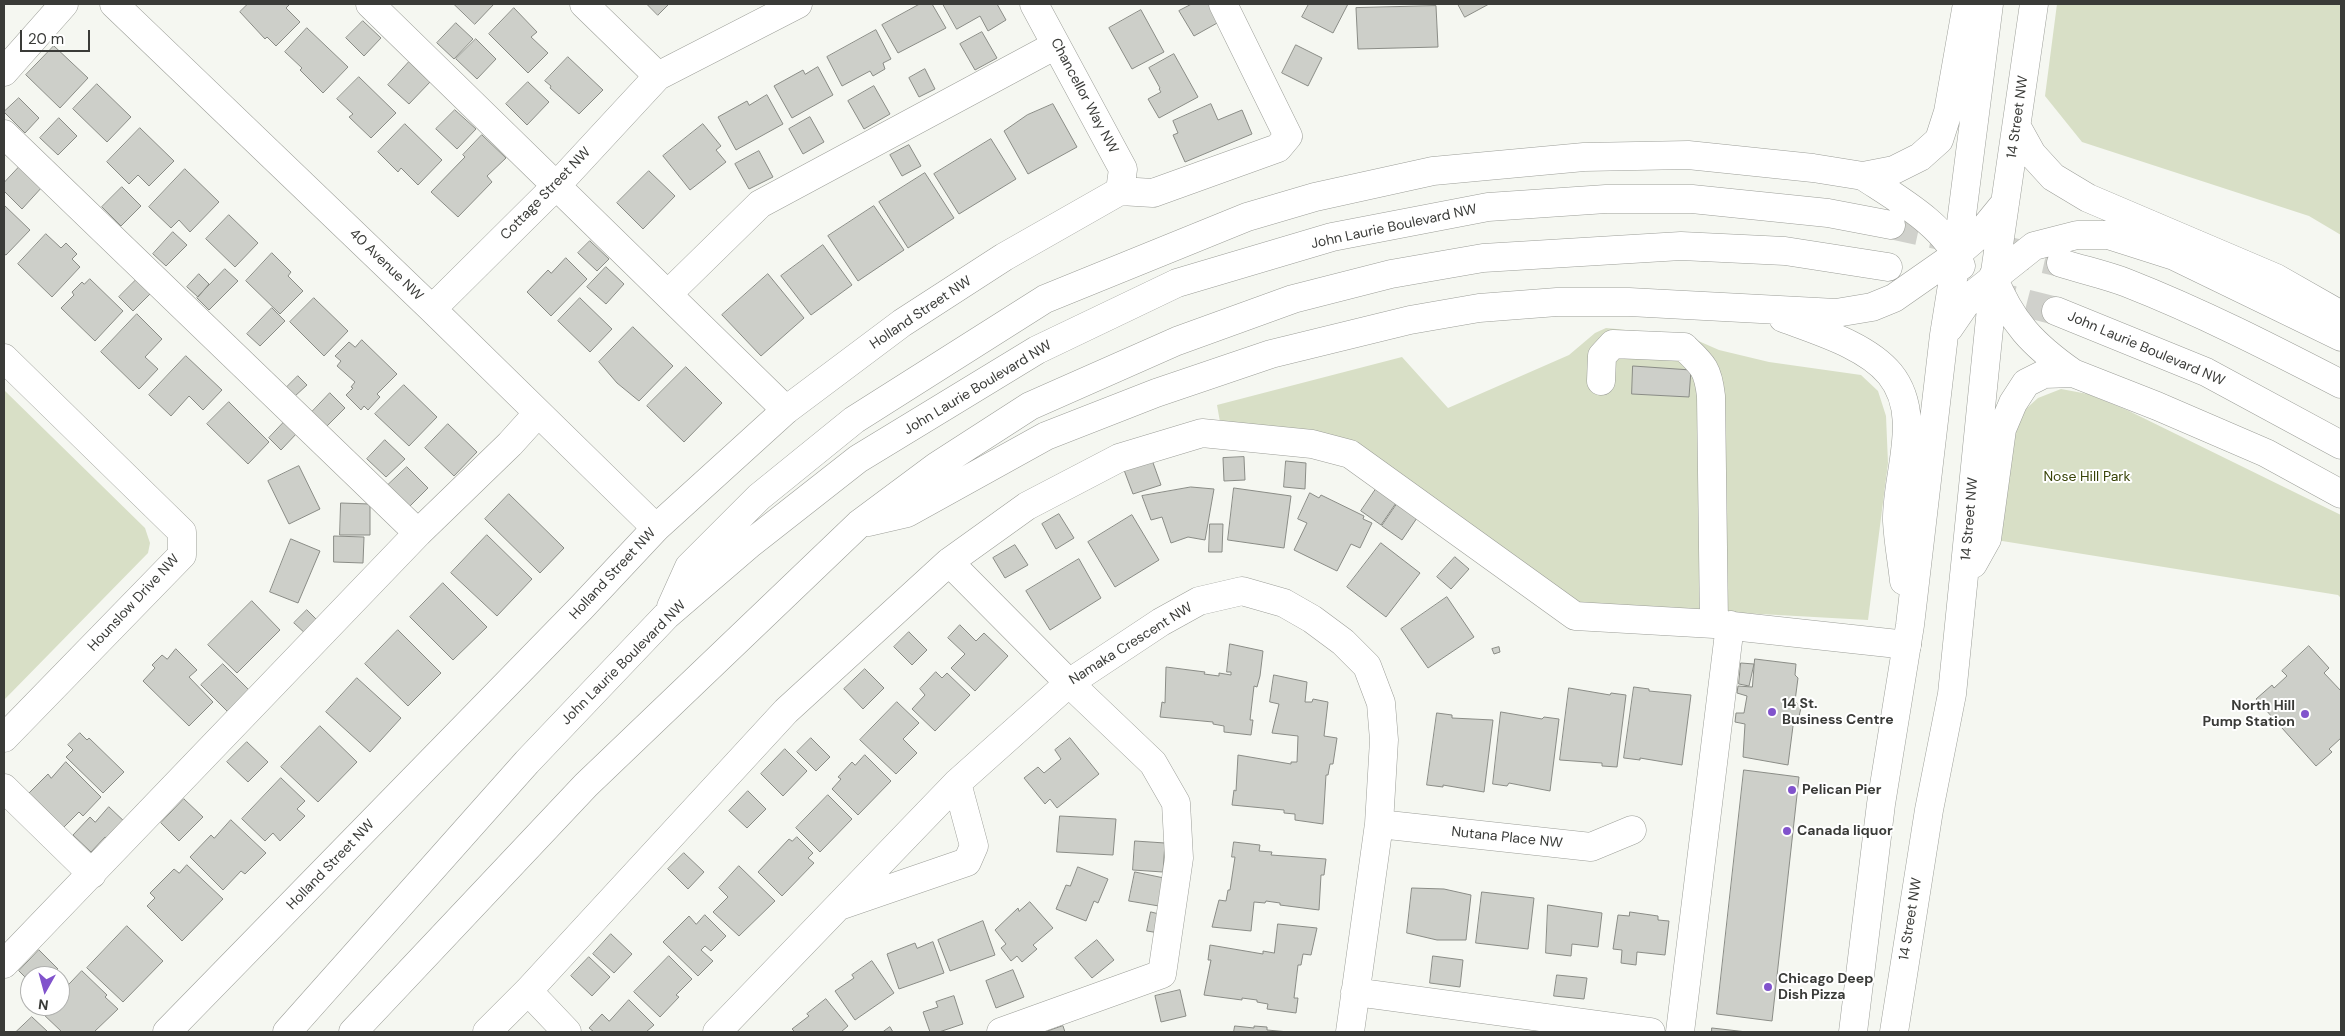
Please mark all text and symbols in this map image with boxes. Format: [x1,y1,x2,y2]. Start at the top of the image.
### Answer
scale bar [22,20,92,52]
text: 20 m [28,29,64,49]
street label: Chancellor Way NW [1047,35,1121,157]
street label: 14 Street NW [2004,75,2032,159]
street label: Cottage Street NW [497,144,595,244]
street label: John Laurie Boulevard NW [1310,201,1478,253]
street label: 40 Avenue NW [346,226,426,304]
street label: Holland Street NW [867,273,975,353]
street label: John Laurie Boulevard NW [2065,308,2227,390]
street label: John Laurie Boulevard NW [901,337,1055,439]
park label: Nose Hill Park [2043,469,2131,485]
street label: 14 Street NW [1958,477,1982,561]
street label: Holland Street NW [566,525,660,623]
street label: Hounslow Drive NW [85,551,183,655]
street label: John Laurie Boulevard NW [558,597,690,729]
street label: Namaka Crescent NW [1066,599,1196,689]
place label: 14 St. Business Centre [1782,696,1894,729]
place label: North Hill Pump Station [2202,698,2295,730]
marker: 14 St. Business Centre [1766,706,1778,718]
marker: North Hill Pump Station [2299,708,2311,720]
place label: Pelican Pier [1802,782,1881,798]
marker: Pelican Pier [1786,784,1798,796]
street label: Holland Street NW [284,816,378,914]
place label: Canada liquor [1797,823,1893,839]
street label: Nutana Place NW [1450,824,1564,852]
marker: Canada liquor [1781,825,1793,837]
street label: 14 Street NW [1896,877,1926,961]
north arrow [20,966,70,1016]
place label: Chicago Deep Dish Pizza [1778,971,1873,1004]
marker: Chicago Deep Dish Pizza [1762,981,1774,993]
text: N [37,995,49,1014]

